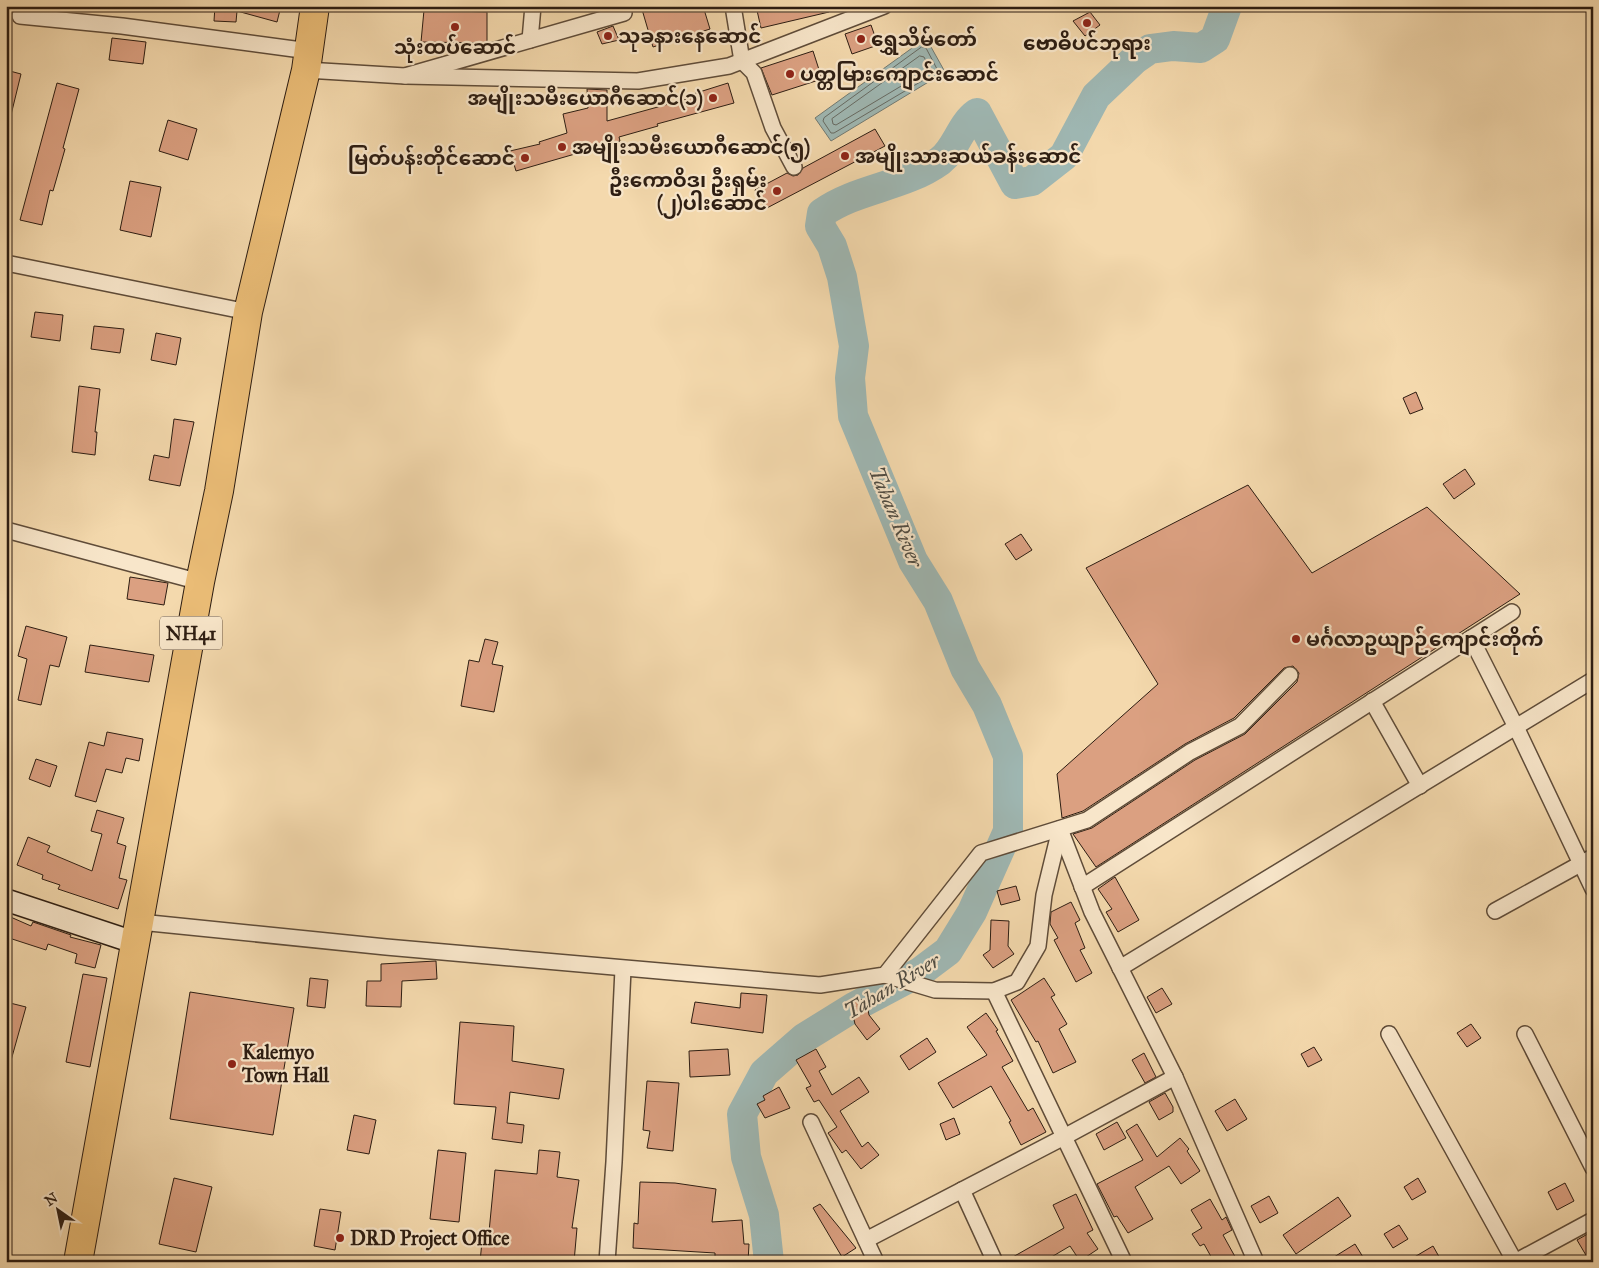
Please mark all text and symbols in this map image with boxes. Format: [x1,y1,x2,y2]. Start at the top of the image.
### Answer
marker: ဗောဓိပင်ဘုရား [1081,17,1093,29]
marker: သုံးထပ်ဆောင် [449,21,461,33]
place label: သုခနားနေဆောင် [618,23,761,52]
place label: ရွှေသိမ်တော် [871,26,977,55]
marker: သုခနားနေဆောင် [602,30,614,42]
place label: ဗောဓိပင်ဘုရား [1023,30,1151,59]
marker: ရွှေသိမ်တော် [855,33,867,45]
place label: သုံးထပ်ဆောင် [394,34,516,63]
place label: ပတ္တမြားကျောင်းဆောင် [800,61,999,91]
marker: ပတ္တမြားကျောင်းဆောင် [784,68,796,80]
place label: အမျိုးသမီးယောဂီဆောင်(၁) [468,85,703,115]
marker: အမျိုးသမီးယောဂီဆောင်(၁) [707,92,719,104]
place label: အမျိုးသမီးယောဂီဆောင်(၅) [572,134,810,164]
marker: အမျိုးသမီးယောဂီဆောင်(၅) [556,141,568,153]
place label: အမျိုးသားဆယ်ခန်းဆောင် [855,143,1082,173]
place label: မြတ်ပန်းတိုင်ဆောင် [348,145,515,174]
marker: အမျိုးသားဆယ်ခန်းဆောင် [839,150,851,162]
marker: မြတ်ပန်းတိုင်ဆောင် [519,152,531,164]
place label: ဦးကောဝိဒ၊ ဦးရှမ်း (၂)ပါးဆောင် [609,167,767,219]
marker: ဦးကောဝိဒ၊ ဦးရှမ်း (၂)ပါးဆောင် [771,185,783,197]
water label: Tahan River [863,463,929,572]
road number: NH41 [160,616,222,650]
place label: မင်္ဂလာဥယျာဉ်ကျောင်းတိုက် [1306,626,1544,656]
marker: မင်္ဂလာဥယျာဉ်ကျောင်းတိုက် [1290,633,1302,645]
water label: Tahan River [839,947,946,1025]
place label: Kalemyo Town Hall [241,1040,330,1087]
marker: Kalemyo Town Hall [226,1058,238,1070]
north arrow [32,1186,82,1236]
text: N [42,1189,61,1210]
place label: DRD Project Office [350,1226,510,1251]
marker: DRD Project Office [334,1232,346,1244]

